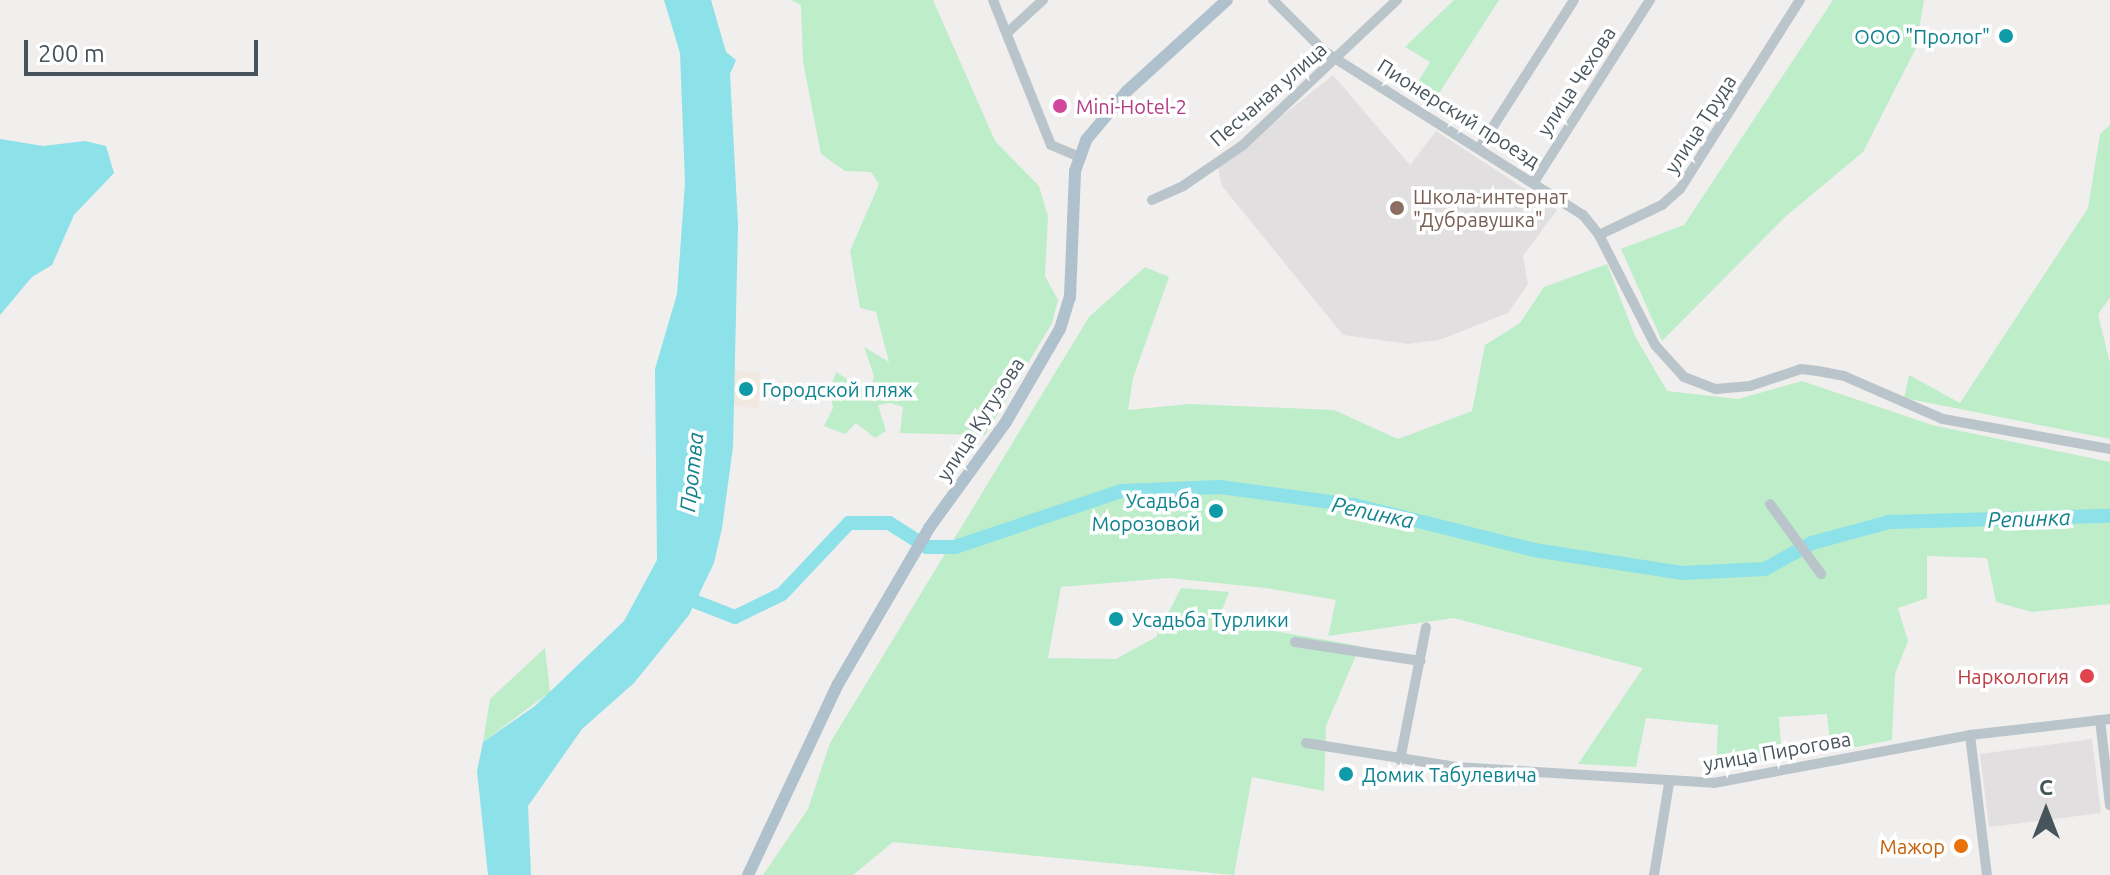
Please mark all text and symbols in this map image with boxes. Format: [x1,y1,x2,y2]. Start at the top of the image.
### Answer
street label: улица Чехова [1532,22,1620,140]
scale bar [28,24,262,74]
place label: ООО "Пролог" [1854,24,1990,48]
marker: ООО "Пролог" [1997,27,2015,45]
street label: Песчаная улица [1205,37,1331,151]
text: 200 m [38,40,105,67]
street label: Пионерский проезд [1373,53,1545,173]
street label: улица Труда [1659,70,1741,178]
place label: Mini-Hotel-2 [1076,94,1187,118]
marker: Mini-Hotel-2 [1051,97,1069,115]
place label: Школа-интернат "Дубравушка" [1413,184,1568,231]
marker: Школа-интернат "Дубравушка" [1388,199,1406,217]
street label: улица Кутузова [931,353,1029,485]
place label: Городской пляж [762,377,913,401]
marker: Городской пляж [737,380,755,398]
water label: Протва [674,431,708,513]
place label: Усадьба Морозовой [1092,488,1200,535]
water label: Репинка [1330,490,1416,534]
marker: Усадьба Морозовой [1207,502,1225,520]
water label: Репинка [1987,503,2071,533]
place label: Усадьба Турлики [1132,607,1289,631]
marker: Усадьба Турлики [1107,610,1125,628]
place label: Наркология [1957,664,2069,688]
marker: Наркология [2076,665,2098,687]
street label: улица Пирогова [1701,726,1853,776]
place label: Домик Табулевича [1362,762,1537,786]
marker: Домик Табулевича [1337,765,1355,783]
north arrow [2006,771,2086,851]
text: С [2039,774,2053,799]
place label: Мажор [1880,834,1945,858]
marker: Мажор [1952,837,1970,855]

